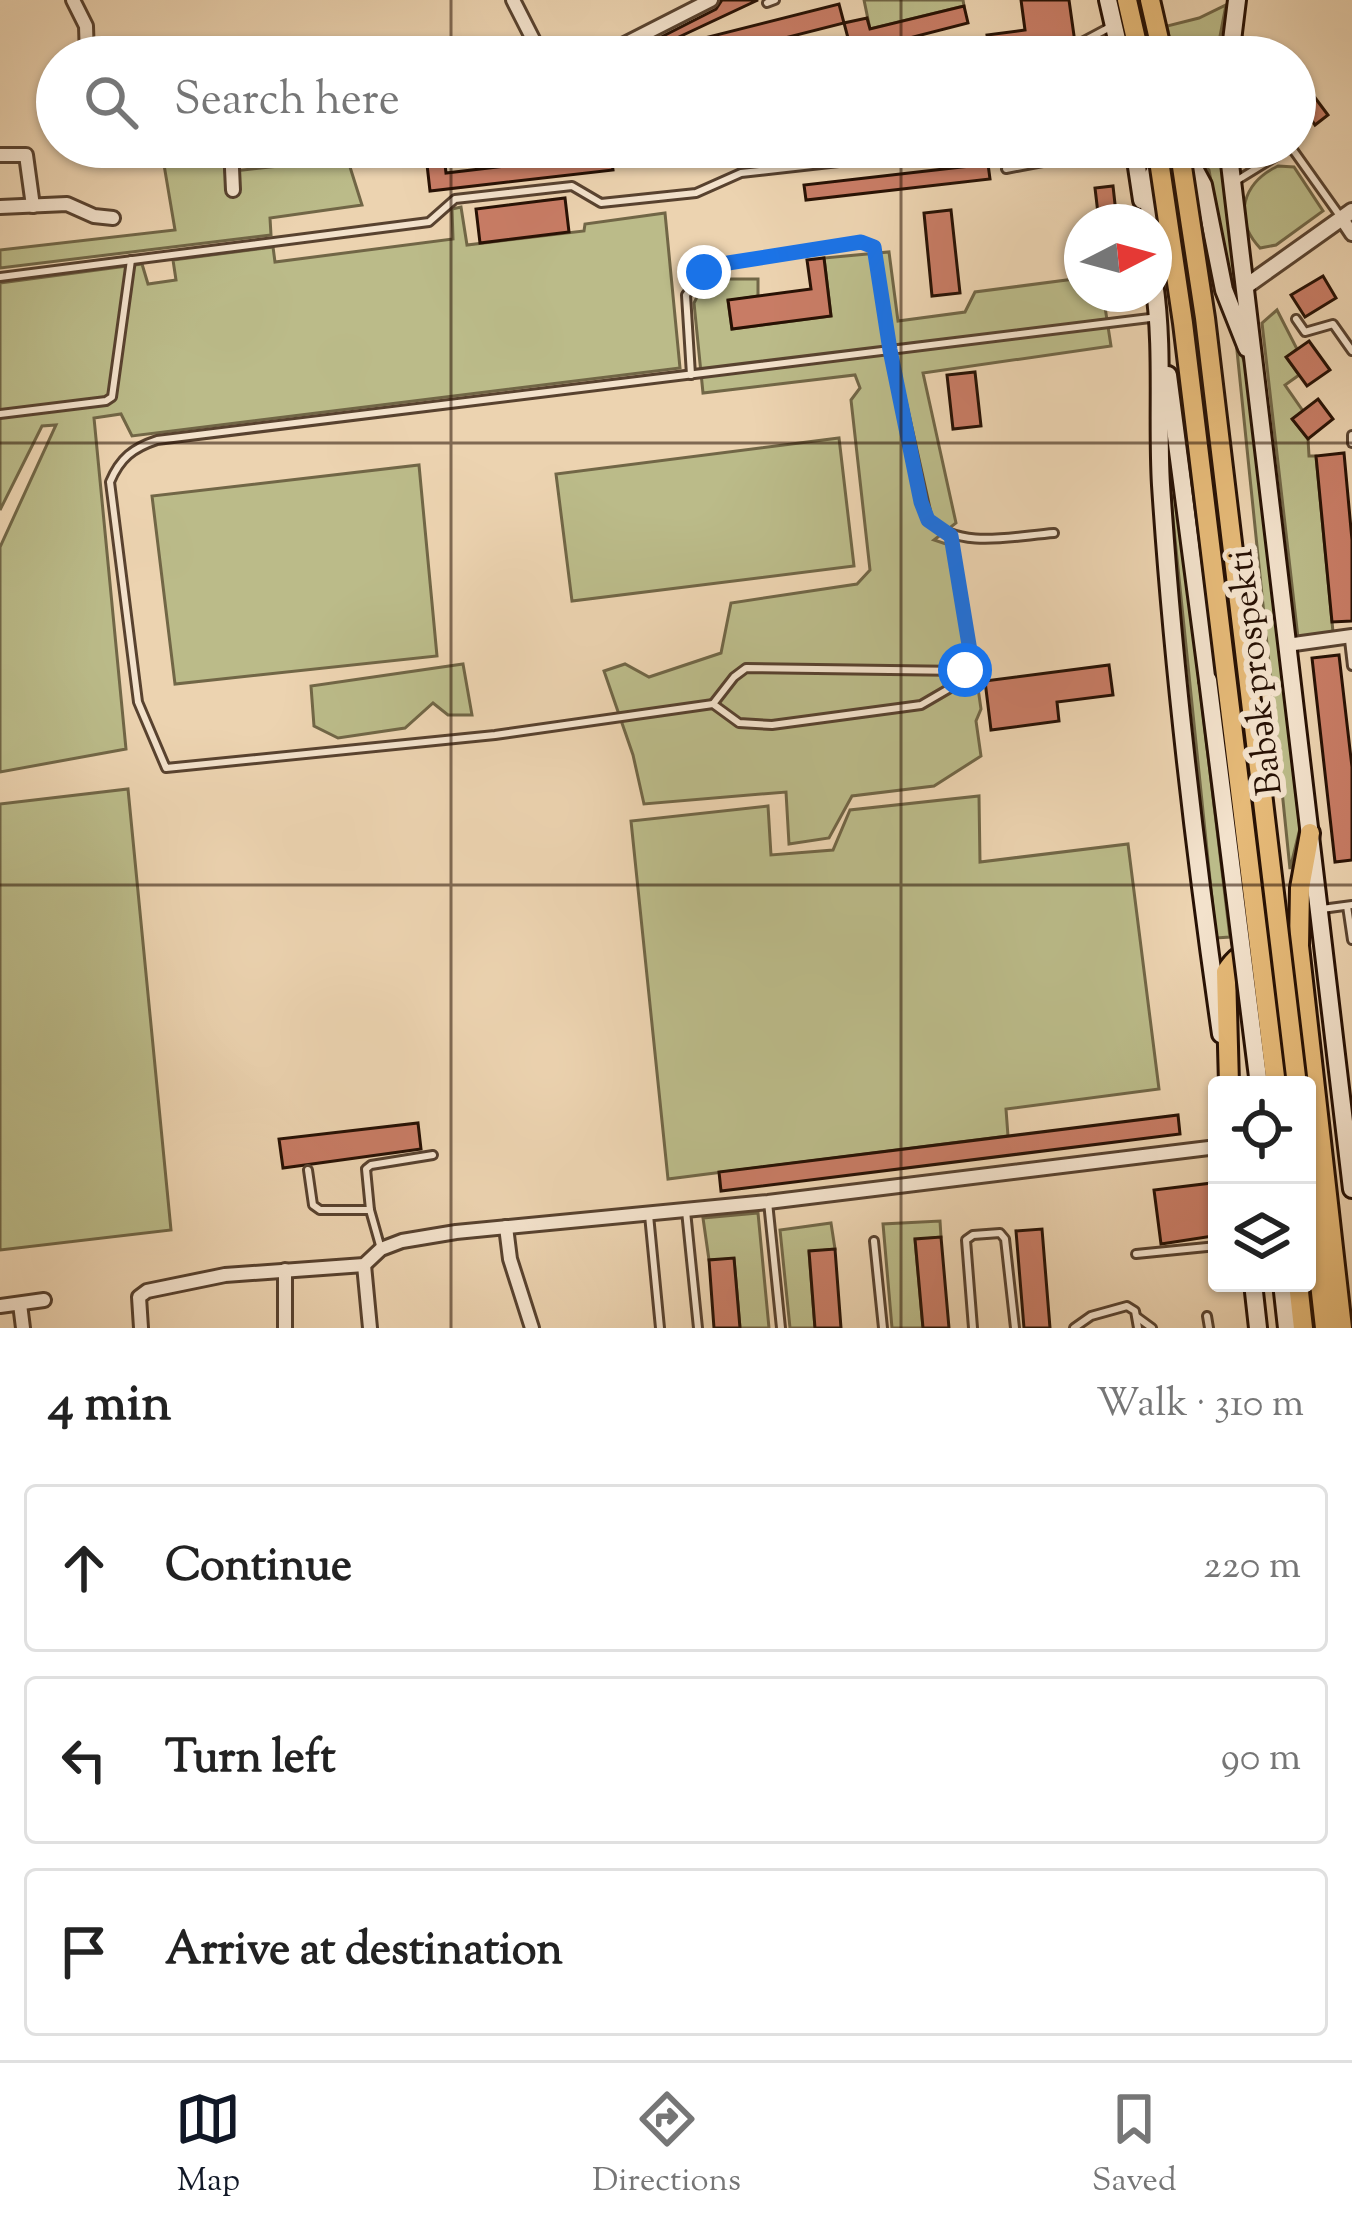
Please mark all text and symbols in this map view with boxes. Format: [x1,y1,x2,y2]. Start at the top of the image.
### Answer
search box [36,36,1316,168]
icon: search [78,69,144,135]
text: Search here [174,70,400,135]
north arrow [1064,204,1172,312]
route end [677,245,731,299]
street label: Babək prospekti [1216,546,1298,798]
route start [938,643,992,697]
map controls [1208,1076,1316,1292]
button: locate [1208,1076,1316,1184]
button: layers [1208,1184,1316,1292]
text: 4 min [48,1370,171,1443]
text: Walk · 310 m [1096,1378,1304,1434]
icon: ahead [51,1535,117,1601]
text: Continue [165,1536,352,1601]
text: 220 m [1203,1540,1301,1596]
icon: left [51,1727,117,1793]
text: Turn left [165,1728,336,1793]
text: 90 m [1221,1732,1301,1788]
icon: arrive [51,1919,117,1985]
text: Arrive at destination [165,1920,563,1985]
tab: Map [175,2086,241,2206]
tab: Directions [592,2086,741,2206]
tab: Saved [1092,2086,1177,2206]

